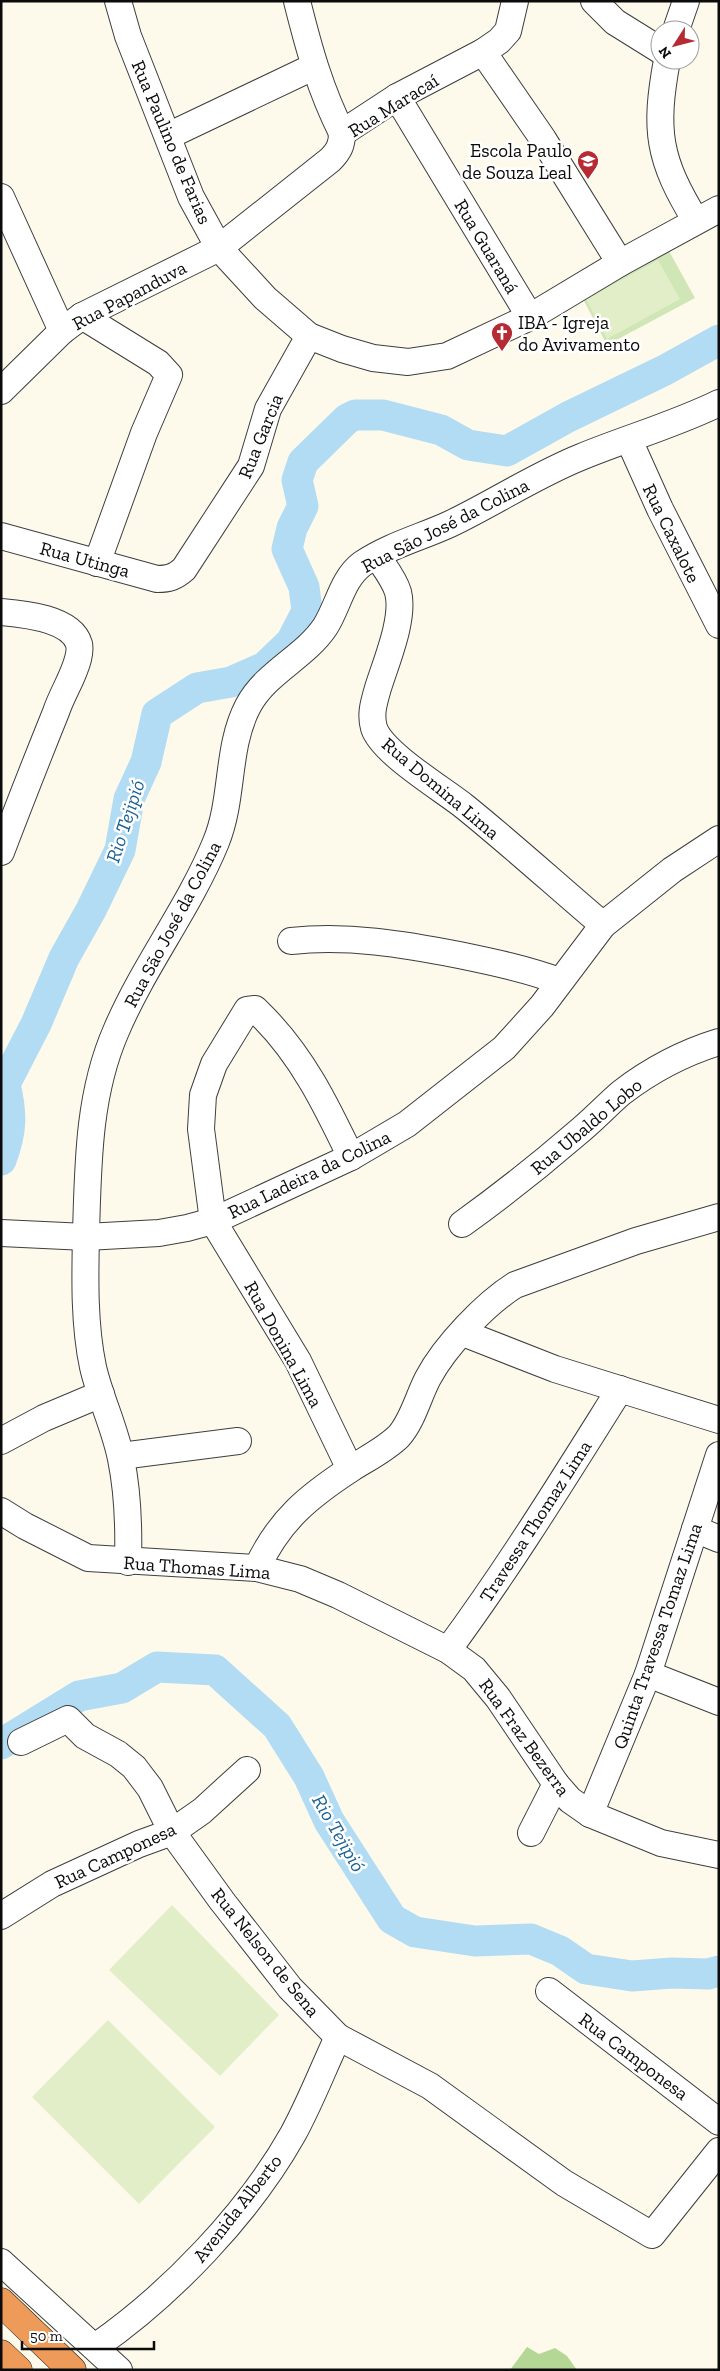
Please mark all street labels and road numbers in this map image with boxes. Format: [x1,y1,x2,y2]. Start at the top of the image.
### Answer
street label: Rua Paulino de Farias [127,57,216,228]
street label: Rua Maracaí [344,69,443,142]
street label: Rua Guaraná [449,195,524,298]
street label: Rua Papanduva [68,256,190,335]
street label: Rua Garcia [233,390,288,482]
street label: Rua São José da Colina [358,473,533,578]
street label: Rua Caxalote [638,480,705,586]
street label: Rua Utinga [37,536,132,583]
street label: Rua Domina Lima [377,733,504,844]
street label: Rua São José da Colina [119,837,226,1011]
street label: Rua Ubaldo Lobo [526,1073,647,1180]
street label: Rua Ladeira da Colina [224,1125,394,1224]
street label: Rua Donina Lima [239,1277,328,1411]
street label: Travessa Thomaz Lima [474,1436,596,1607]
street label: Quinta Travessa Tomaz Lima [608,1520,707,1752]
street label: Rua Thomas Lima [123,1551,271,1584]
street label: Rua Fraz Bezerra [474,1674,575,1801]
street label: Rua Camponesa [51,1817,180,1894]
street label: Rua Nelson de Sena [206,1883,325,2022]
street label: Rua Camponesa [574,2008,693,2105]
street label: Avenida Alberto [188,2150,287,2267]

